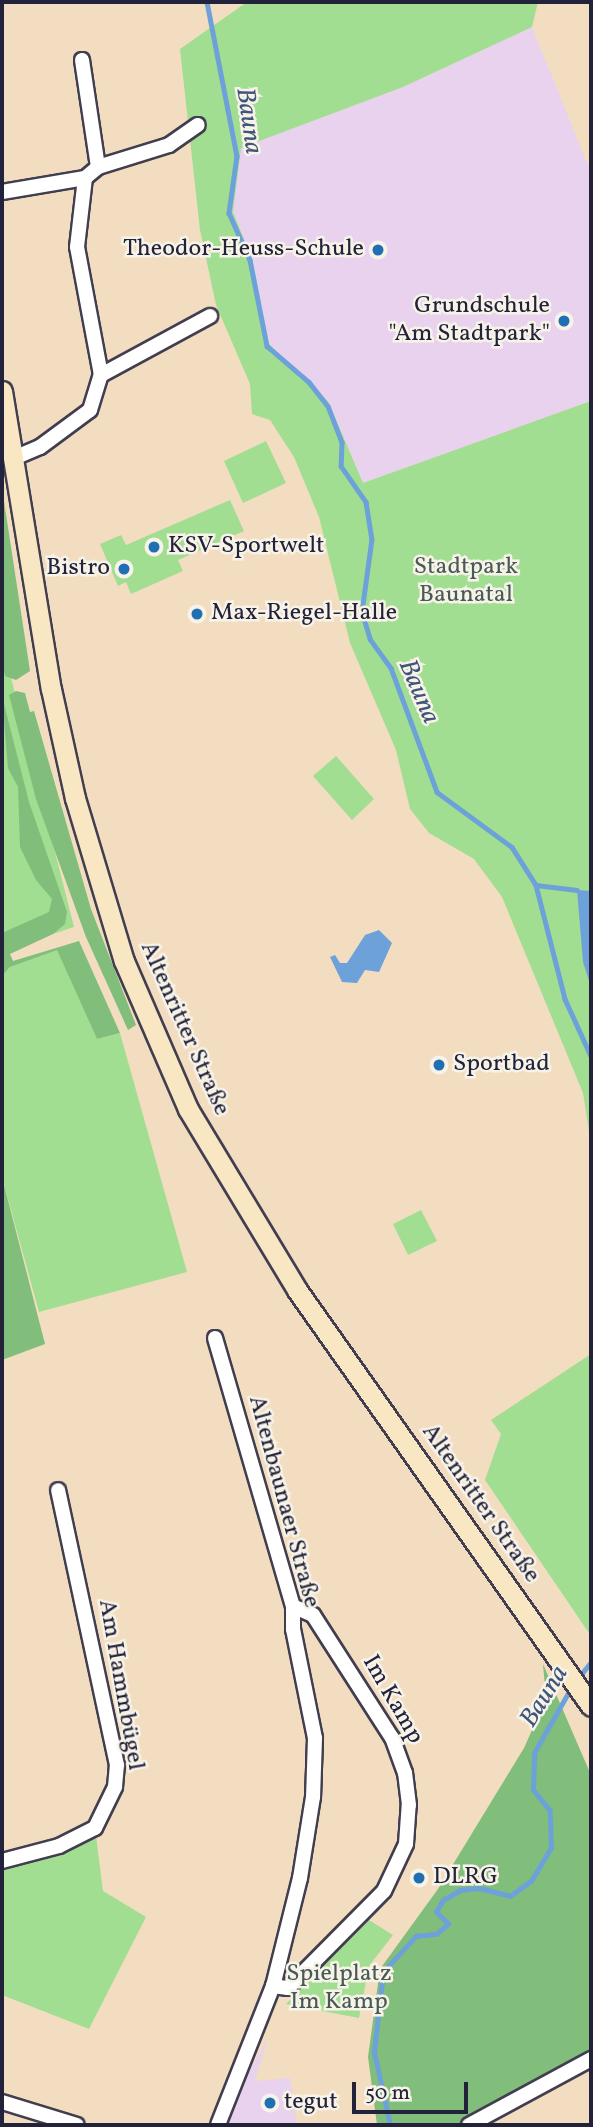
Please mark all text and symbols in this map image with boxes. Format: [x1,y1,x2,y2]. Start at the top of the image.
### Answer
water label: Bauna [228,86,268,156]
place label: Theodor-Heuss-Schule [123,236,364,264]
marker: Theodor-Heuss-Schule [370,242,386,258]
place label: Grundschule "Am Stadtpark" [389,293,550,349]
marker: Grundschule "Am Stadtpark" [556,313,572,329]
place label: KSV-Sportwelt [168,533,324,561]
marker: KSV-Sportwelt [146,539,162,555]
park label: Stadtpark Baunatal [414,554,518,610]
place label: Bistro [46,555,110,583]
marker: Bistro [116,561,132,577]
place label: Max-Riegel-Halle [211,600,397,628]
marker: Max-Riegel-Halle [189,606,205,622]
water label: Bauna [391,655,445,729]
street label: Altenritter Straße [133,938,235,1120]
place label: Sportbad [453,1051,550,1079]
marker: Sportbad [431,1057,447,1073]
street label: Altenbaunaer Straße [241,1393,325,1611]
street label: Altenritter Straße [415,1419,545,1589]
street label: Am Hammbügel [91,1597,149,1773]
street label: Im Kamp [355,1650,429,1750]
water label: Bauna [514,1660,576,1734]
place label: DLRG [433,1864,498,1892]
marker: DLRG [411,1870,427,1886]
park label: Spielplatz Im Kamp [286,1961,392,2017]
scale bar [355,2068,470,2112]
text: 50 m [365,2079,410,2108]
place label: tegut [284,2089,338,2117]
marker: tegut [262,2095,278,2111]

